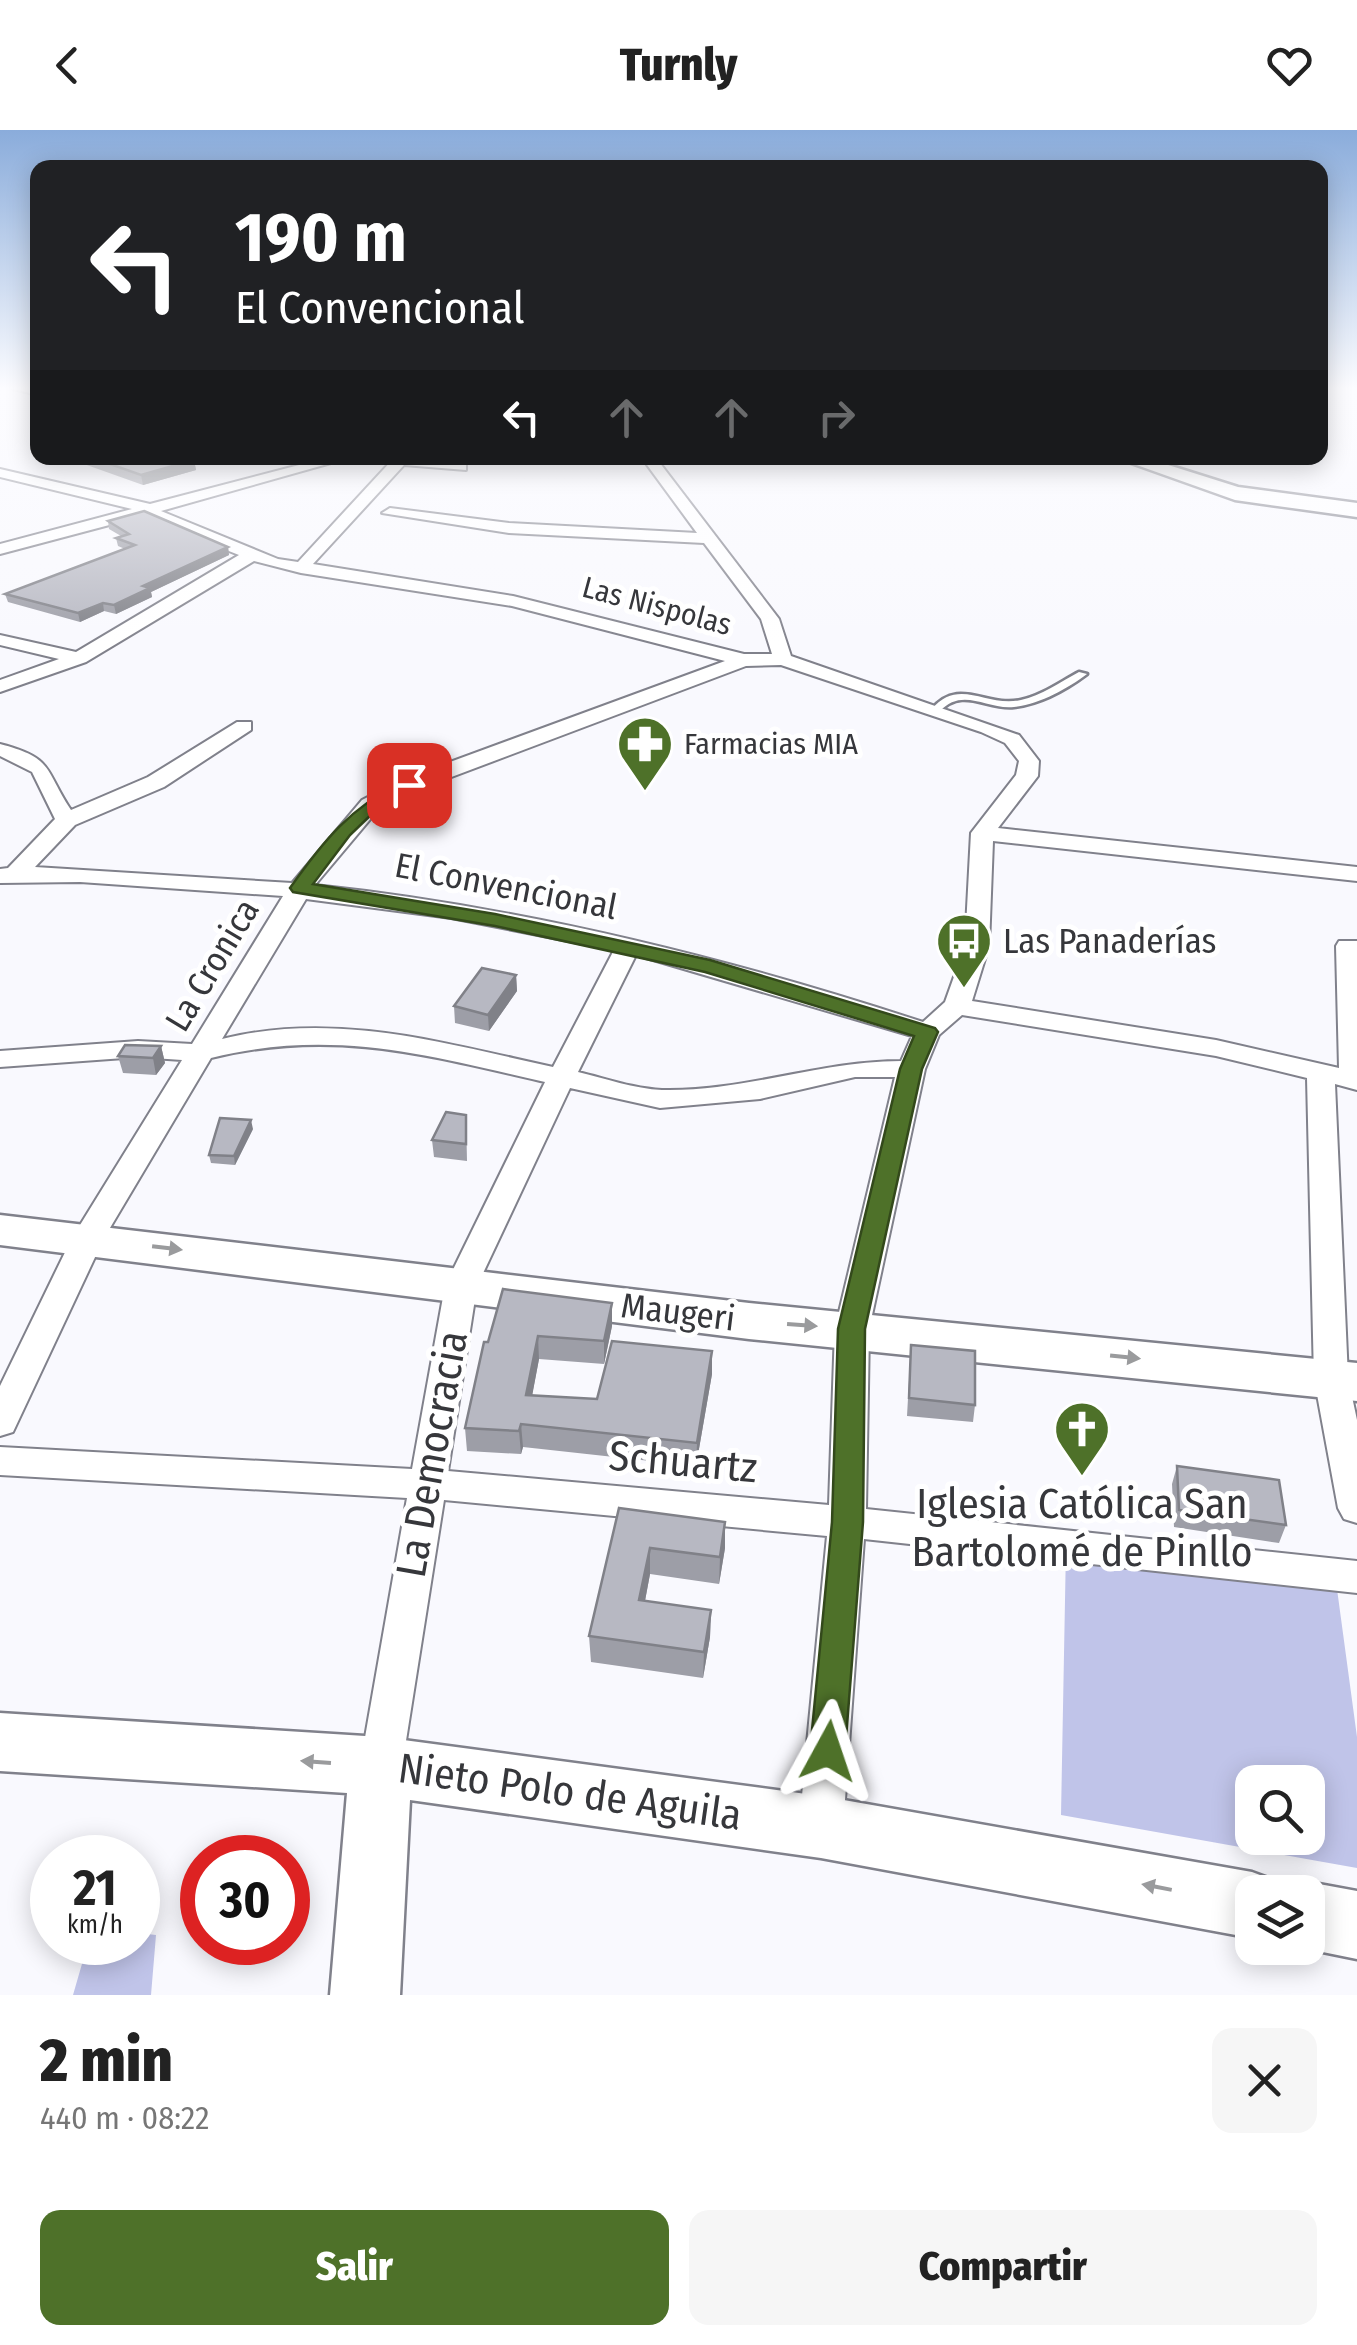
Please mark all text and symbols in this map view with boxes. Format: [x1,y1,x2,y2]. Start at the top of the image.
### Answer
icon: back [40,38,95,93]
text: Turnly [620,38,737,92]
icon: heart [1262,38,1317,93]
text: 190 m [235,196,407,280]
icon: left [70,200,200,330]
text: El Convencional [235,281,525,335]
icon: left [494,390,549,445]
icon: ahead [599,390,654,445]
icon: ahead [704,390,759,445]
icon: right [809,390,864,445]
street label: Las Nispolas [579,569,735,643]
pharmacy icon: Farmacias MIA [615,714,675,793]
place label: Farmacias MIA [684,726,858,762]
pin [367,743,452,828]
icon: arrive [382,758,437,813]
street label: El Convencional [391,844,621,928]
street label: La Cronica [156,891,268,1039]
bus stop icon: Las Panaderías [934,911,994,990]
place label: Las Panaderías [1003,920,1217,962]
one-way arrow [151,1241,183,1257]
street label: Maugeri [619,1284,737,1340]
one-way arrow [786,1317,818,1333]
street label: La Democracia [386,1327,478,1581]
one-way arrow [1110,1349,1142,1365]
church icon: Iglesia Católica San Bartolomé de Pinllo [1052,1399,1112,1478]
street label: Schuartz [607,1431,759,1493]
place label: Iglesia Católica San Bartolomé de Pinllo [911,1479,1253,1577]
position arrow [776,1699,880,1803]
street label: Nieto Polo de Aguila [395,1743,745,1841]
one-way arrow [300,1754,332,1770]
map controls [1235,1765,1325,1965]
button: search [1235,1765,1325,1855]
speed limit sign: 30 [180,1835,310,1965]
text: 21 [73,1858,117,1918]
button: layers [1235,1875,1325,1965]
one-way arrow [1141,1879,1172,1894]
text: km/h [67,1910,123,1940]
text: 2 min [40,2025,173,2097]
button: close [1212,2028,1317,2133]
text: 440 m · 08:22 [40,2099,209,2137]
button: Salir [40,2210,669,2325]
button: Compartir [689,2210,1317,2325]

